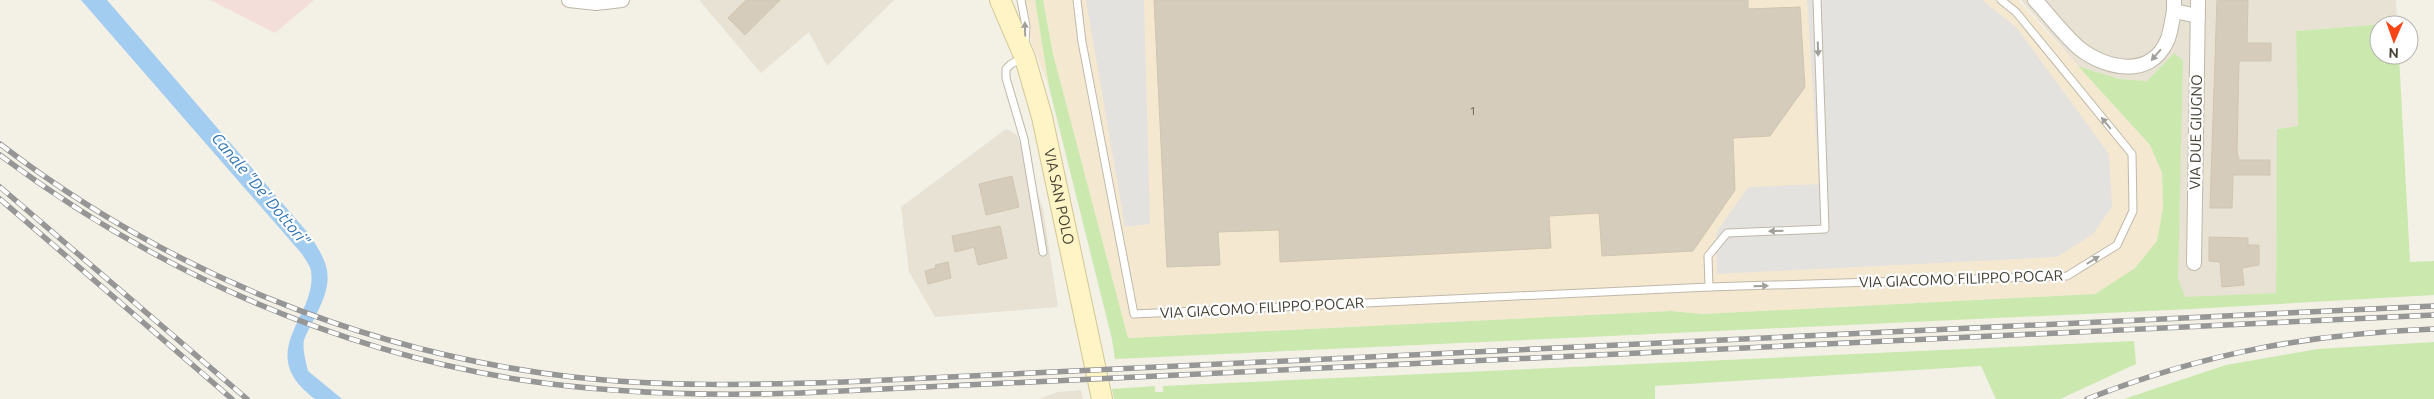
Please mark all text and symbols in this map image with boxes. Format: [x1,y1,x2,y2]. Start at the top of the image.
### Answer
north arrow [2369,15,2419,65]
one-way arrow [1021,20,1029,36]
one-way arrow [1815,41,1823,57]
text: N [2388,45,2399,61]
one-way arrow [2150,48,2161,61]
street label: VIA DUE GIUGNO [2186,74,2205,190]
house number: 1 [1470,104,1476,117]
one-way arrow [2101,117,2112,130]
water label: Canale "De' Dottori" [209,129,314,250]
street label: VIA SAN POLO [1041,147,1078,246]
one-way arrow [1768,227,1784,235]
one-way arrow [2087,255,2100,265]
street label: VIA GIACOMO FILIPPO POCAR [1859,266,2063,291]
one-way arrow [1753,281,1769,289]
street label: VIA GIACOMO FILIPPO POCAR [1160,294,1364,321]

